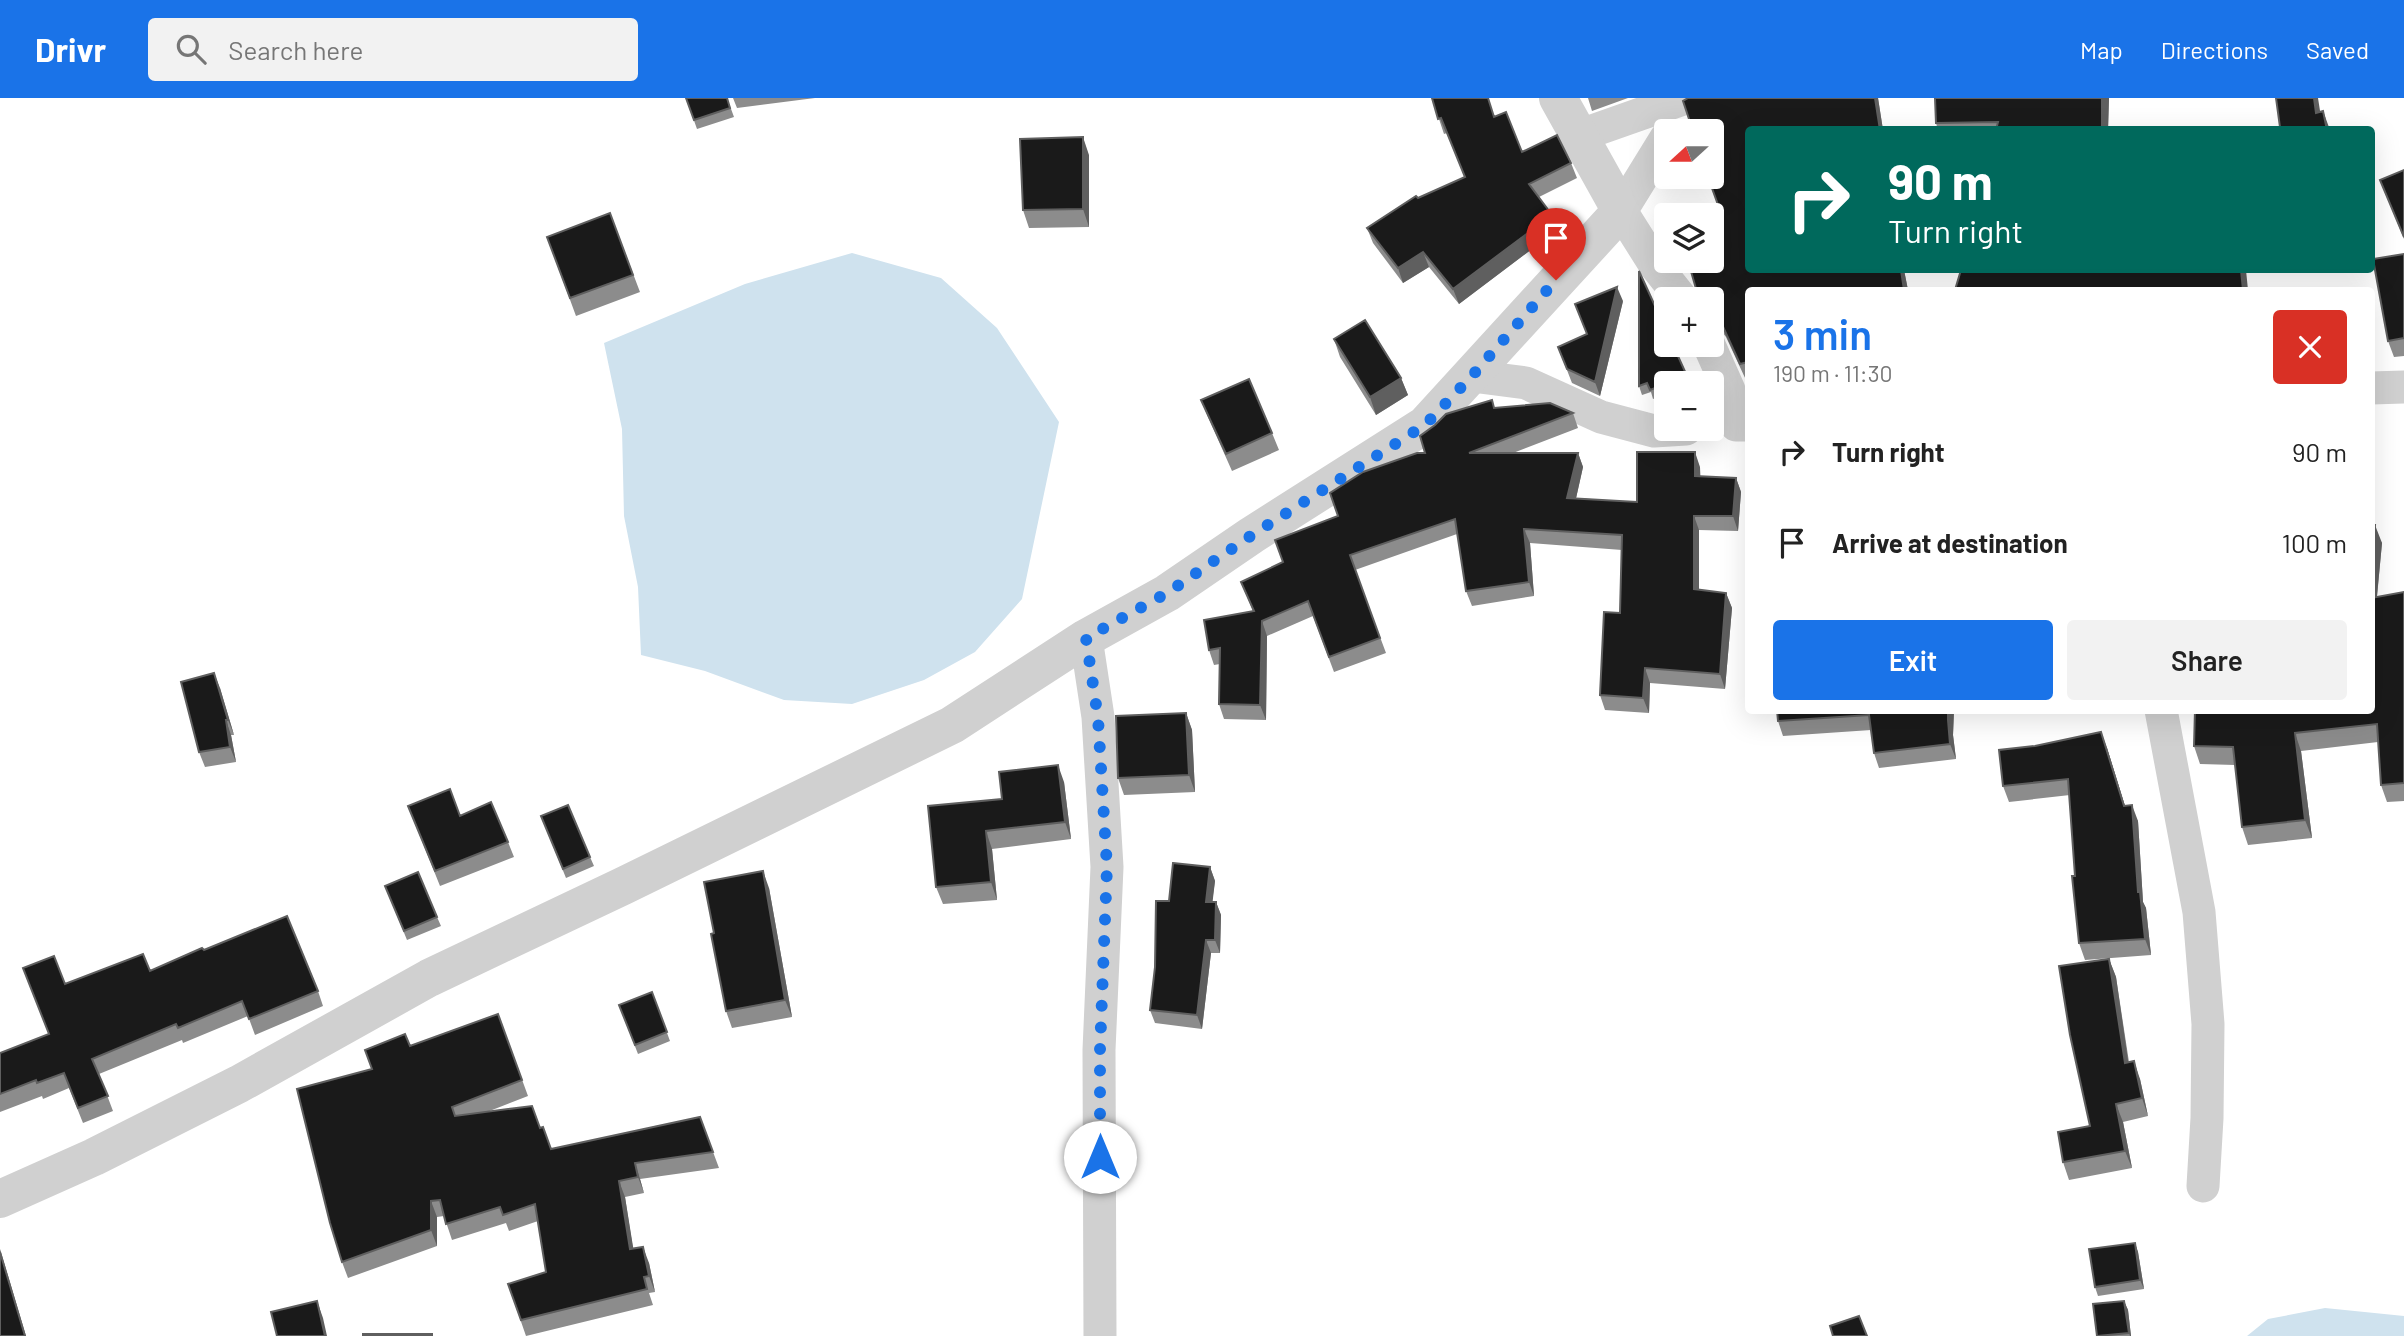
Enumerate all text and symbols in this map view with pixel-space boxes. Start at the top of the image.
search box [148,18,638,81]
text: Drivr [35,29,106,69]
icon: search [172,30,210,68]
text: Search here [228,34,363,65]
text: Map [2080,35,2123,64]
text: Directions [2161,35,2268,64]
text: Saved [2306,35,2369,64]
north arrow [1654,119,1724,189]
map controls [1654,119,1724,441]
text: 90 m [1888,151,1993,210]
icon: right [1773,154,1864,245]
button: layers [1654,203,1724,273]
pin [1526,208,1586,280]
text: Turn right [1888,211,2023,249]
icon: arrive [1537,219,1575,257]
button: + [1654,287,1724,357]
text: 3 min [1773,308,1872,358]
button: close [2273,310,2347,384]
text: 190 m · 11:30 [1773,359,1893,387]
button: − [1654,371,1724,441]
icon: right [1773,433,1811,471]
text: Turn right [1832,436,1945,467]
text: 90 m [2292,436,2347,467]
icon: arrive [1773,524,1811,562]
text: Arrive at destination [1832,527,2068,558]
text: 100 m [2282,527,2347,558]
button: Exit [1773,620,2053,700]
button: Share [2067,620,2347,700]
position arrow [1063,1120,1137,1194]

